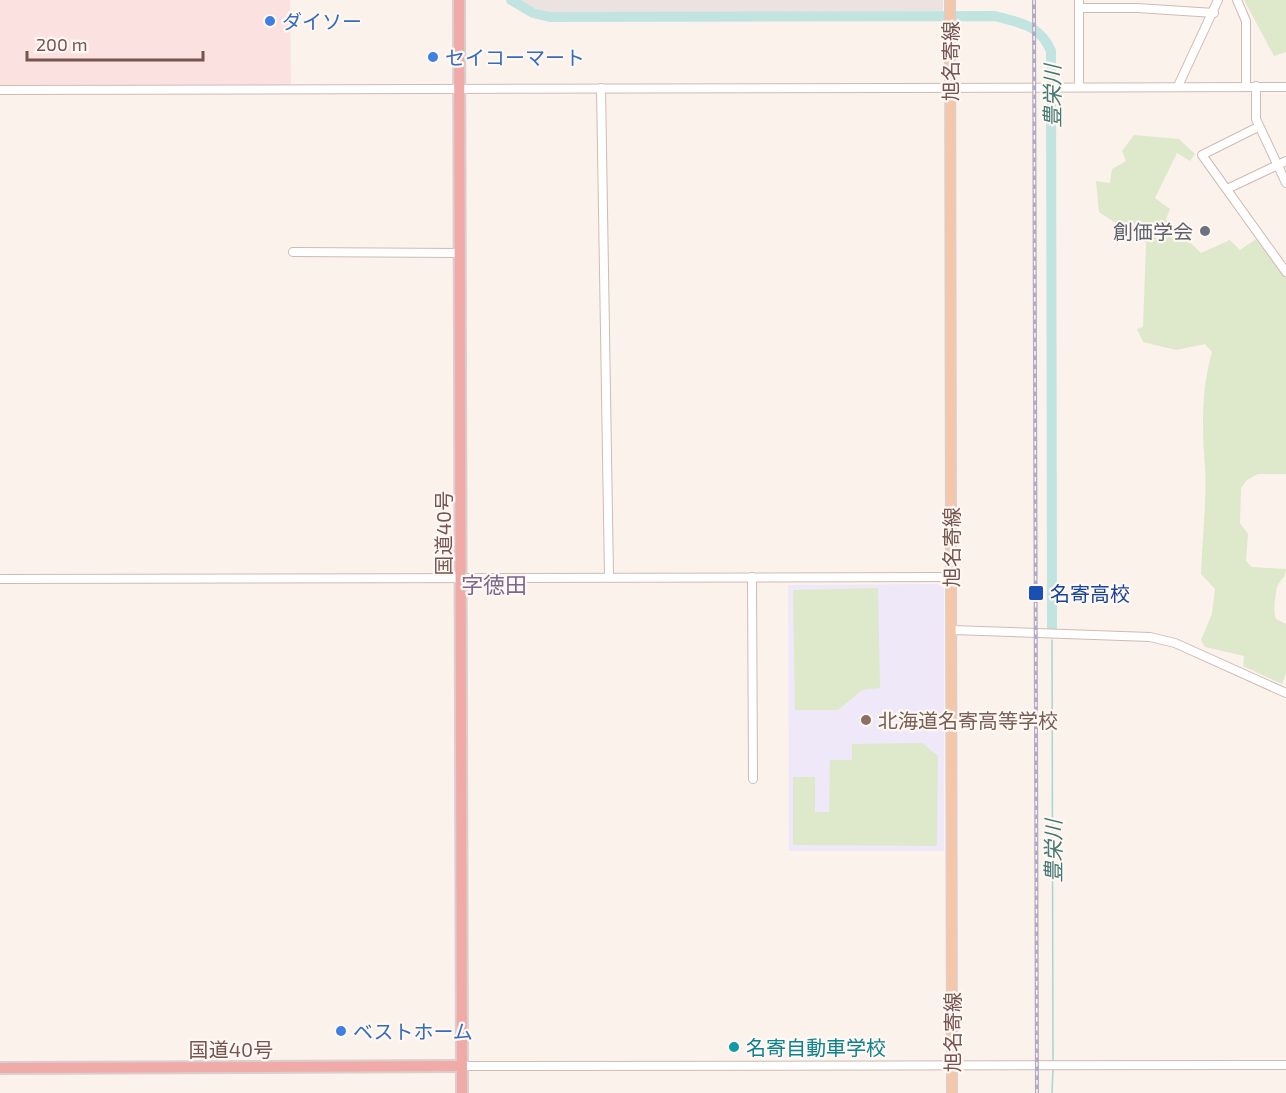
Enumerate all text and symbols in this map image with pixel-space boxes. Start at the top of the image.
place label: ダイソー [282,9,362,33]
marker: ダイソー [263,14,277,28]
street label: 旭名寄線 [938,21,962,101]
scale bar [27,24,202,62]
text: 200 m [36,33,88,55]
place label: セイコーマート [445,45,585,69]
marker: セイコーマート [426,50,440,64]
water label: 豊栄川 [1039,63,1064,128]
place label: 創価学会 [1113,219,1193,243]
marker: 創価学会 [1198,224,1212,238]
street label: 国道40号 [431,491,455,575]
street label: 旭名寄線 [939,507,963,587]
district label: 字徳田 [461,571,527,597]
place label: 名寄高校 [1050,581,1130,605]
marker: 名寄高校 [1027,584,1045,602]
place label: 北海道名寄高等学校 [878,708,1058,732]
marker: 北海道名寄高等学校 [859,713,873,727]
water label: 豊栄川 [1040,818,1065,883]
street label: 旭名寄線 [940,992,964,1072]
place label: ベストホーム [353,1019,473,1043]
marker: ベストホーム [334,1024,348,1038]
place label: 名寄自動車学校 [746,1035,886,1059]
street label: 国道40号 [189,1037,273,1061]
marker: 名寄自動車学校 [727,1040,741,1054]

